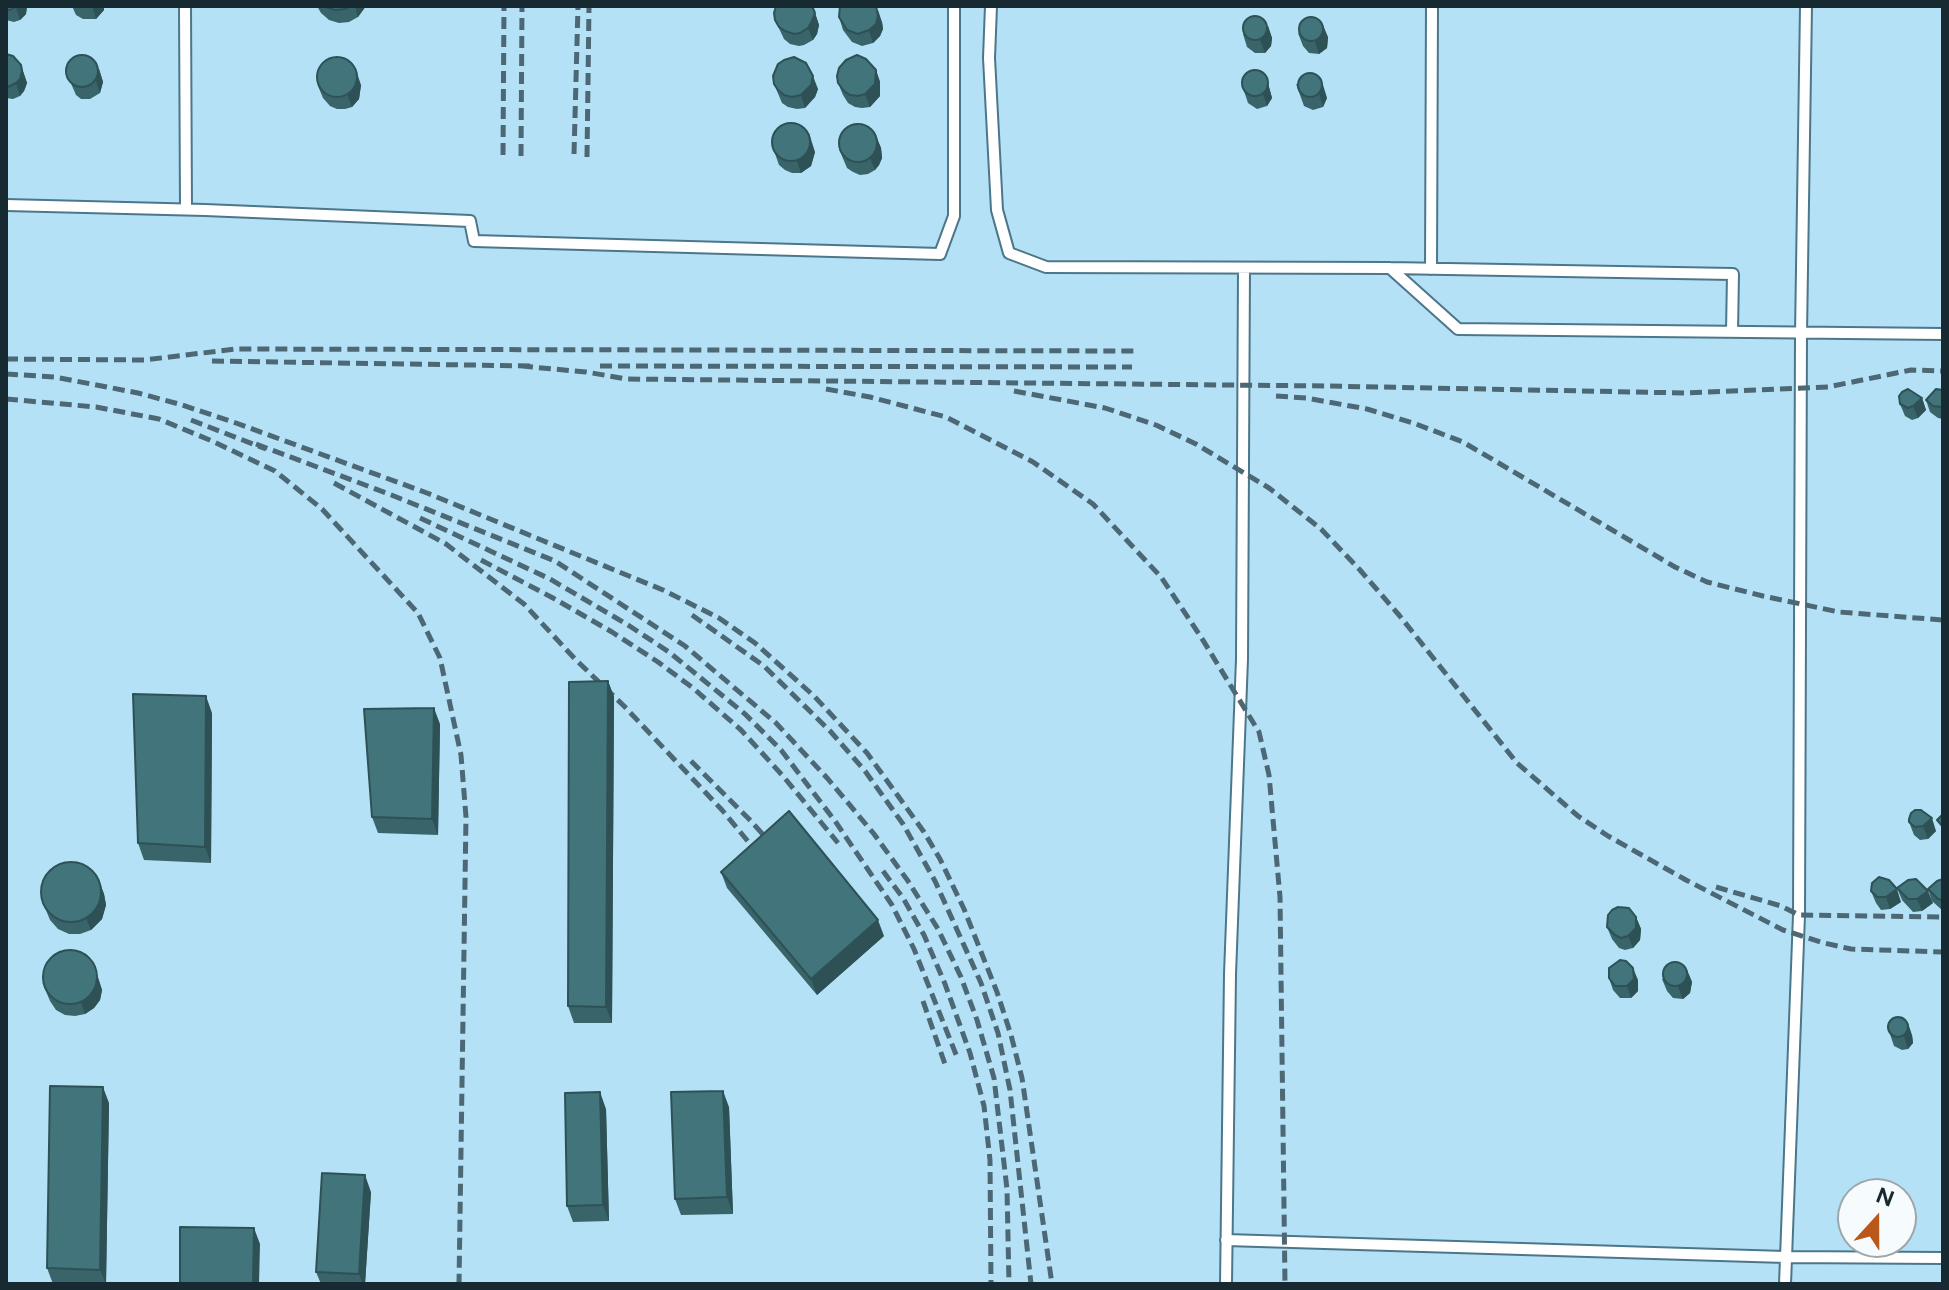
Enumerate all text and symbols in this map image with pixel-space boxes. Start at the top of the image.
north arrow [1837,1178,1917,1258]
text: N [1872,1181,1898,1213]

